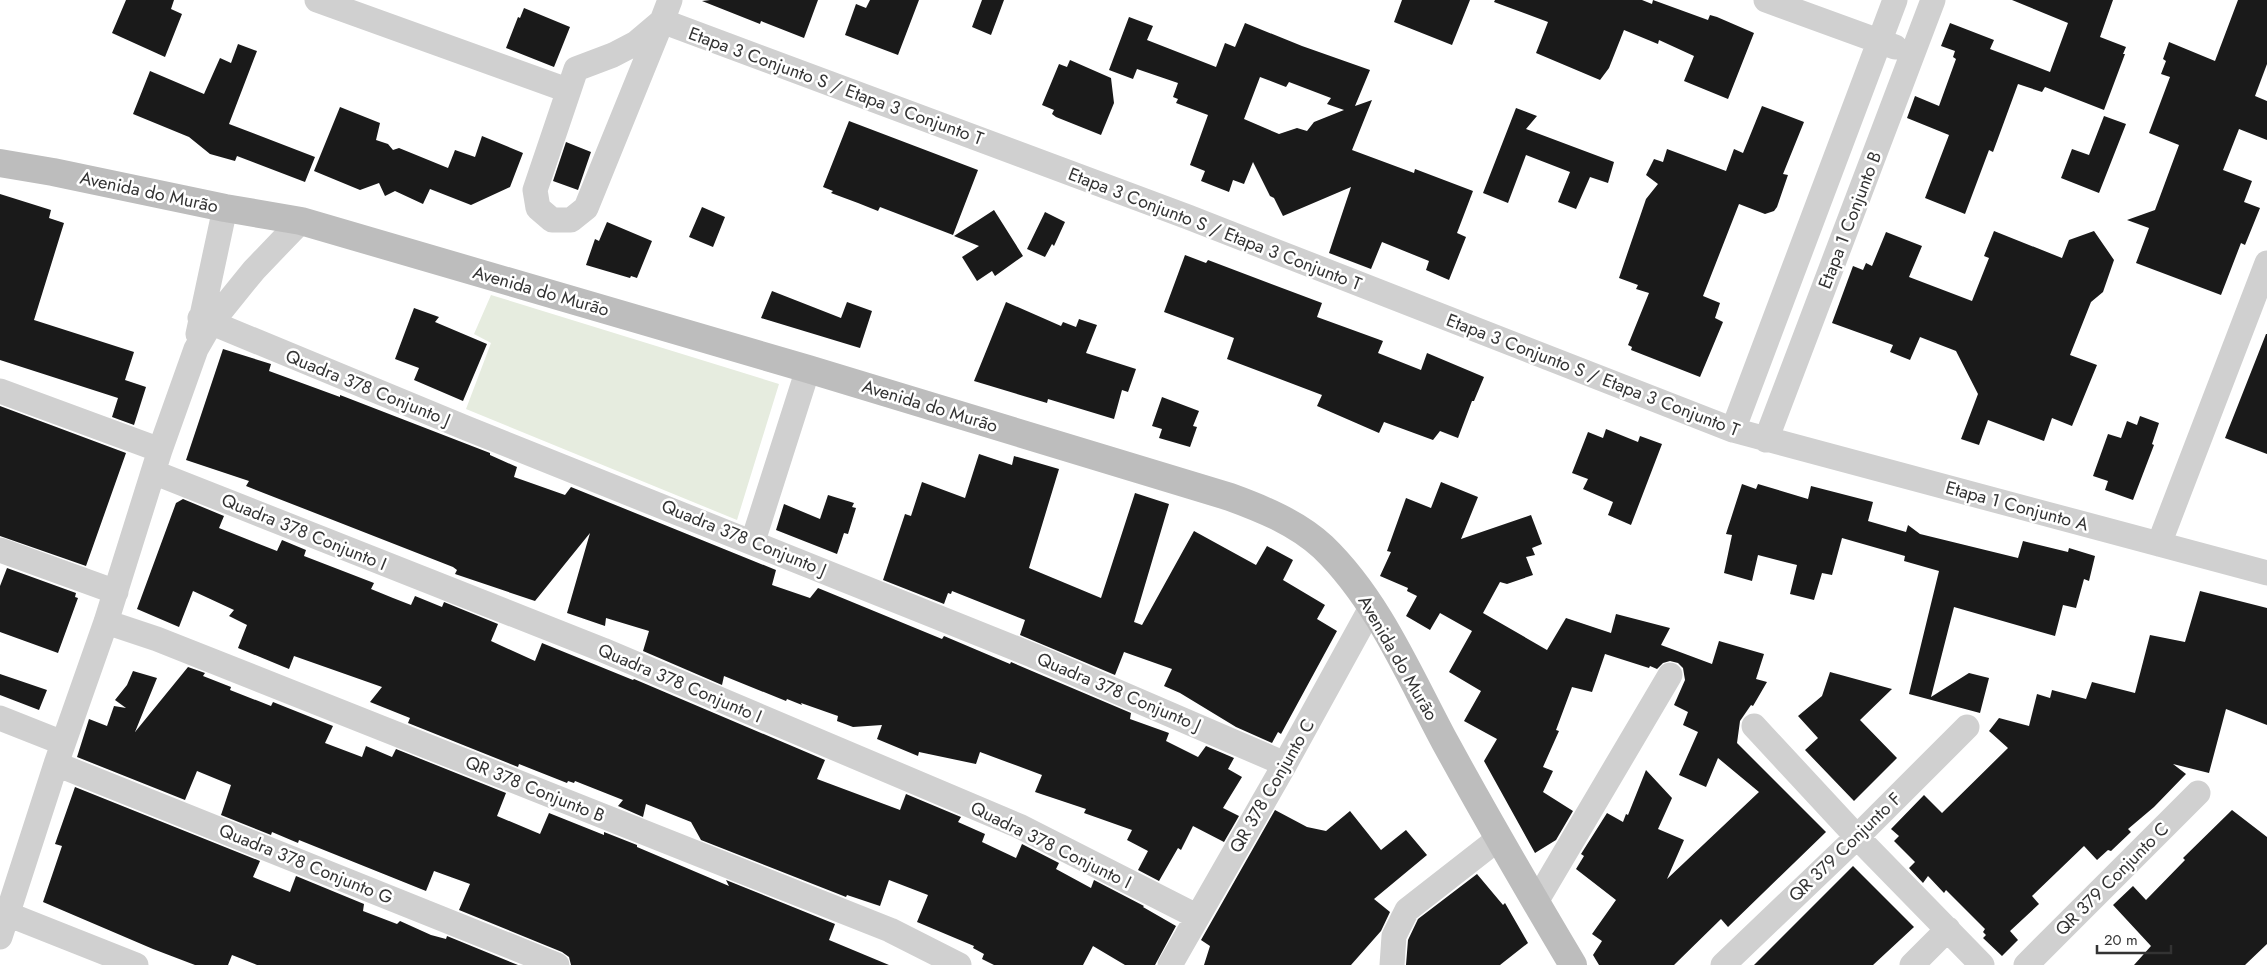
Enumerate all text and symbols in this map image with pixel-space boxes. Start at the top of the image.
street label: Etapa 3 Conjunto S / Etapa 3 Conjunto T [685,20,988,152]
street label: Etapa 1 Conjunto B [1812,148,1888,292]
street label: Etapa 3 Conjunto S / Etapa 3 Conjunto T [1065,161,1366,297]
street label: Avenida do Murão [78,165,221,219]
street label: Avenida do Murão [470,259,612,323]
street label: Etapa 3 Conjunto S / Etapa 3 Conjunto T [1443,307,1744,443]
street label: Quadra 378 Conjunto J [282,343,454,433]
street label: Avenida do Murão [859,373,1001,439]
street label: Etapa 1 Conjunto A [1943,474,2092,538]
street label: Quadra 378 Conjunto I [218,487,390,577]
street label: Quadra 378 Conjunto J [658,493,830,583]
street label: Avenida do Murão [1352,591,1444,726]
street label: Quadra 378 Conjunto I [594,637,766,729]
street label: Quadra 378 Conjunto J [1033,646,1205,738]
street label: QR 378 Conjunto C [1223,714,1321,858]
street label: QR 378 Conjunto B [461,749,609,829]
street label: QR 379 Conjunto F [1783,786,1907,908]
street label: Quadra 378 Conjunto I [966,795,1136,895]
street label: QR 379 Conjunto C [2049,816,2175,942]
street label: Quadra 378 Conjunto G [215,817,397,911]
scale bar [2097,922,2171,954]
text: 20 m [2104,929,2138,951]

